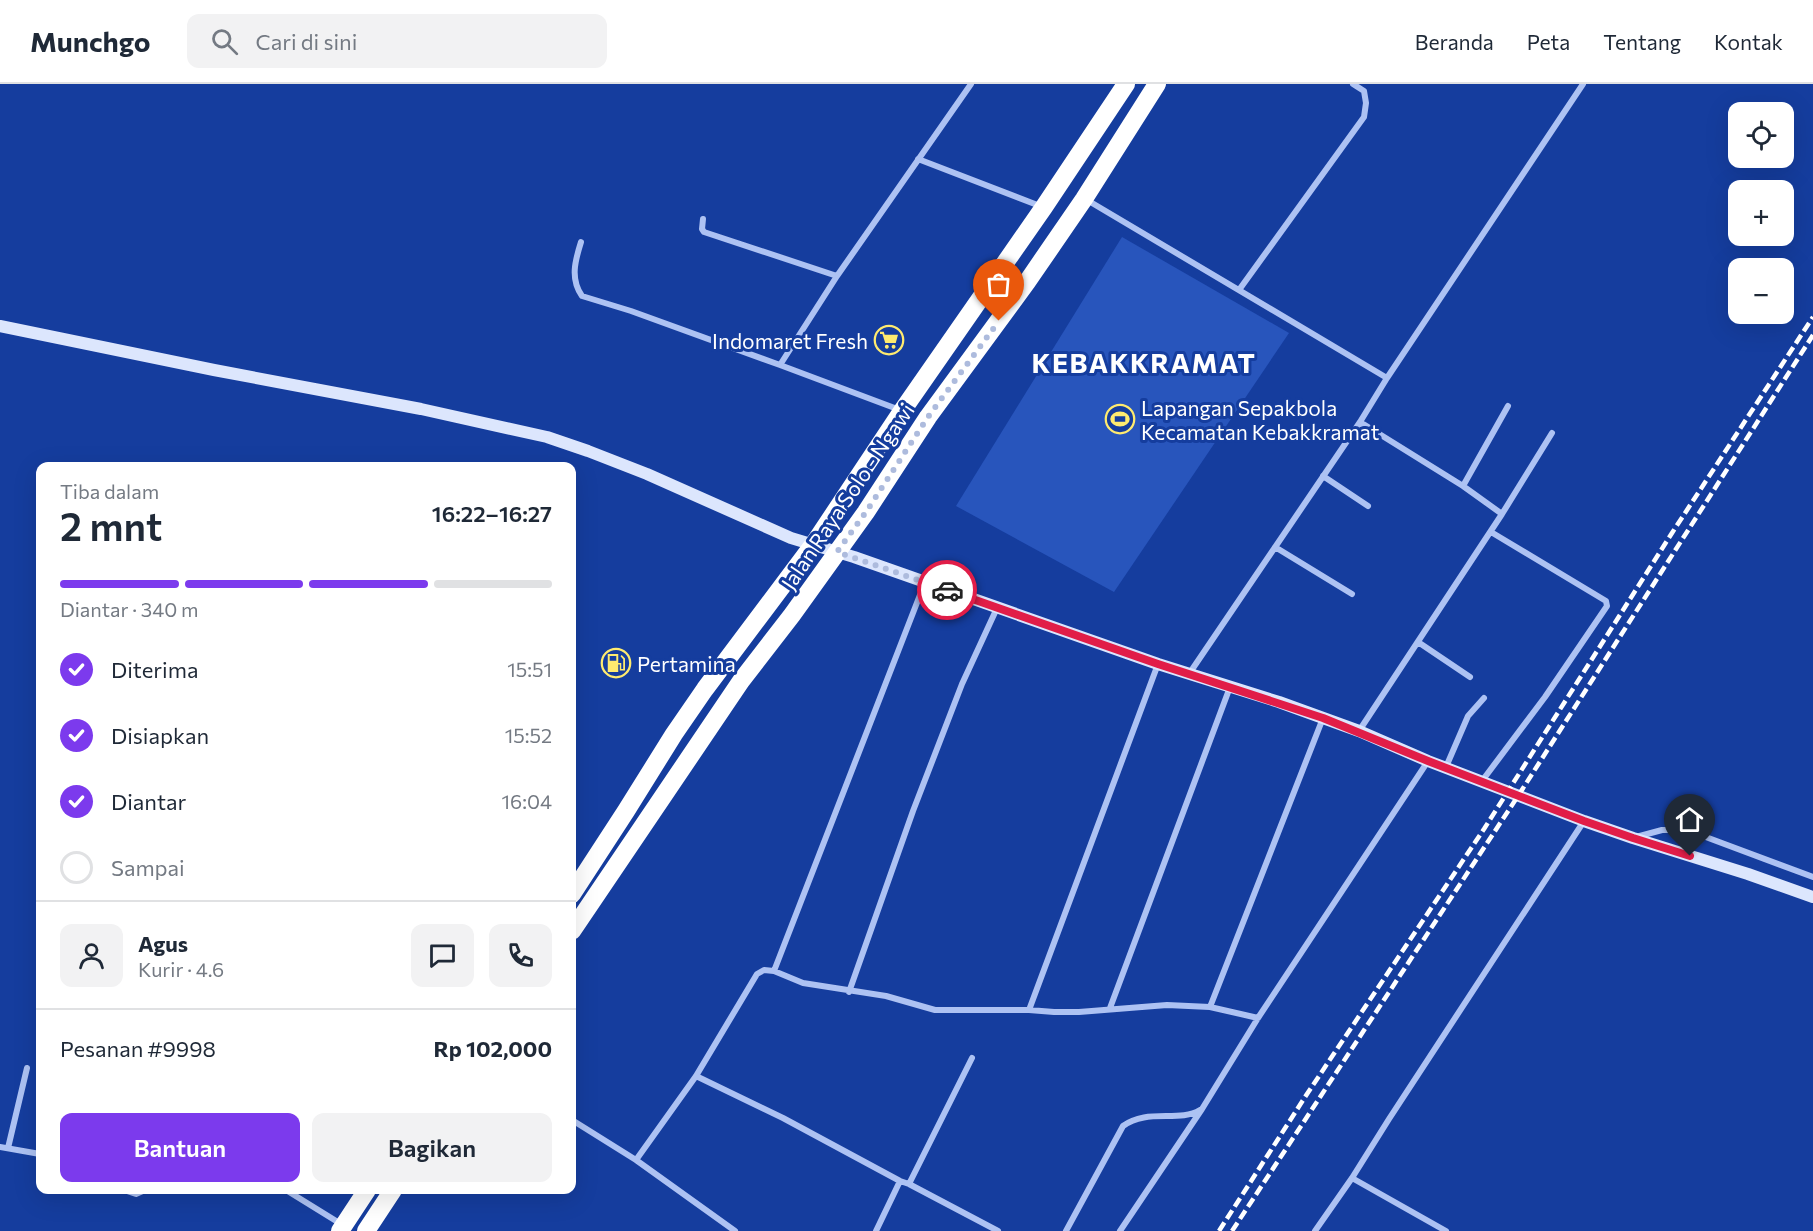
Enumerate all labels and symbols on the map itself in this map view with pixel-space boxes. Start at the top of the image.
pin [973,259,1024,321]
supermarket icon: Indomaret Fresh [873,324,905,356]
place label: Indomaret Fresh [712,328,868,353]
district label: KEBAKKRAMAT [1032,346,1256,379]
place label: Lapangan Sepakbola Kecamatan Kebakkramat [1141,395,1379,444]
street label: Jalan Raya Solo - Ngawi [775,398,919,594]
sports icon: Lapangan Sepakbola Kecamatan Kebakkramat [1104,403,1136,435]
courier [917,560,977,620]
fuel station icon: Pertamina [600,647,632,679]
place label: Pertamina [637,651,736,676]
pin [1664,794,1715,856]

